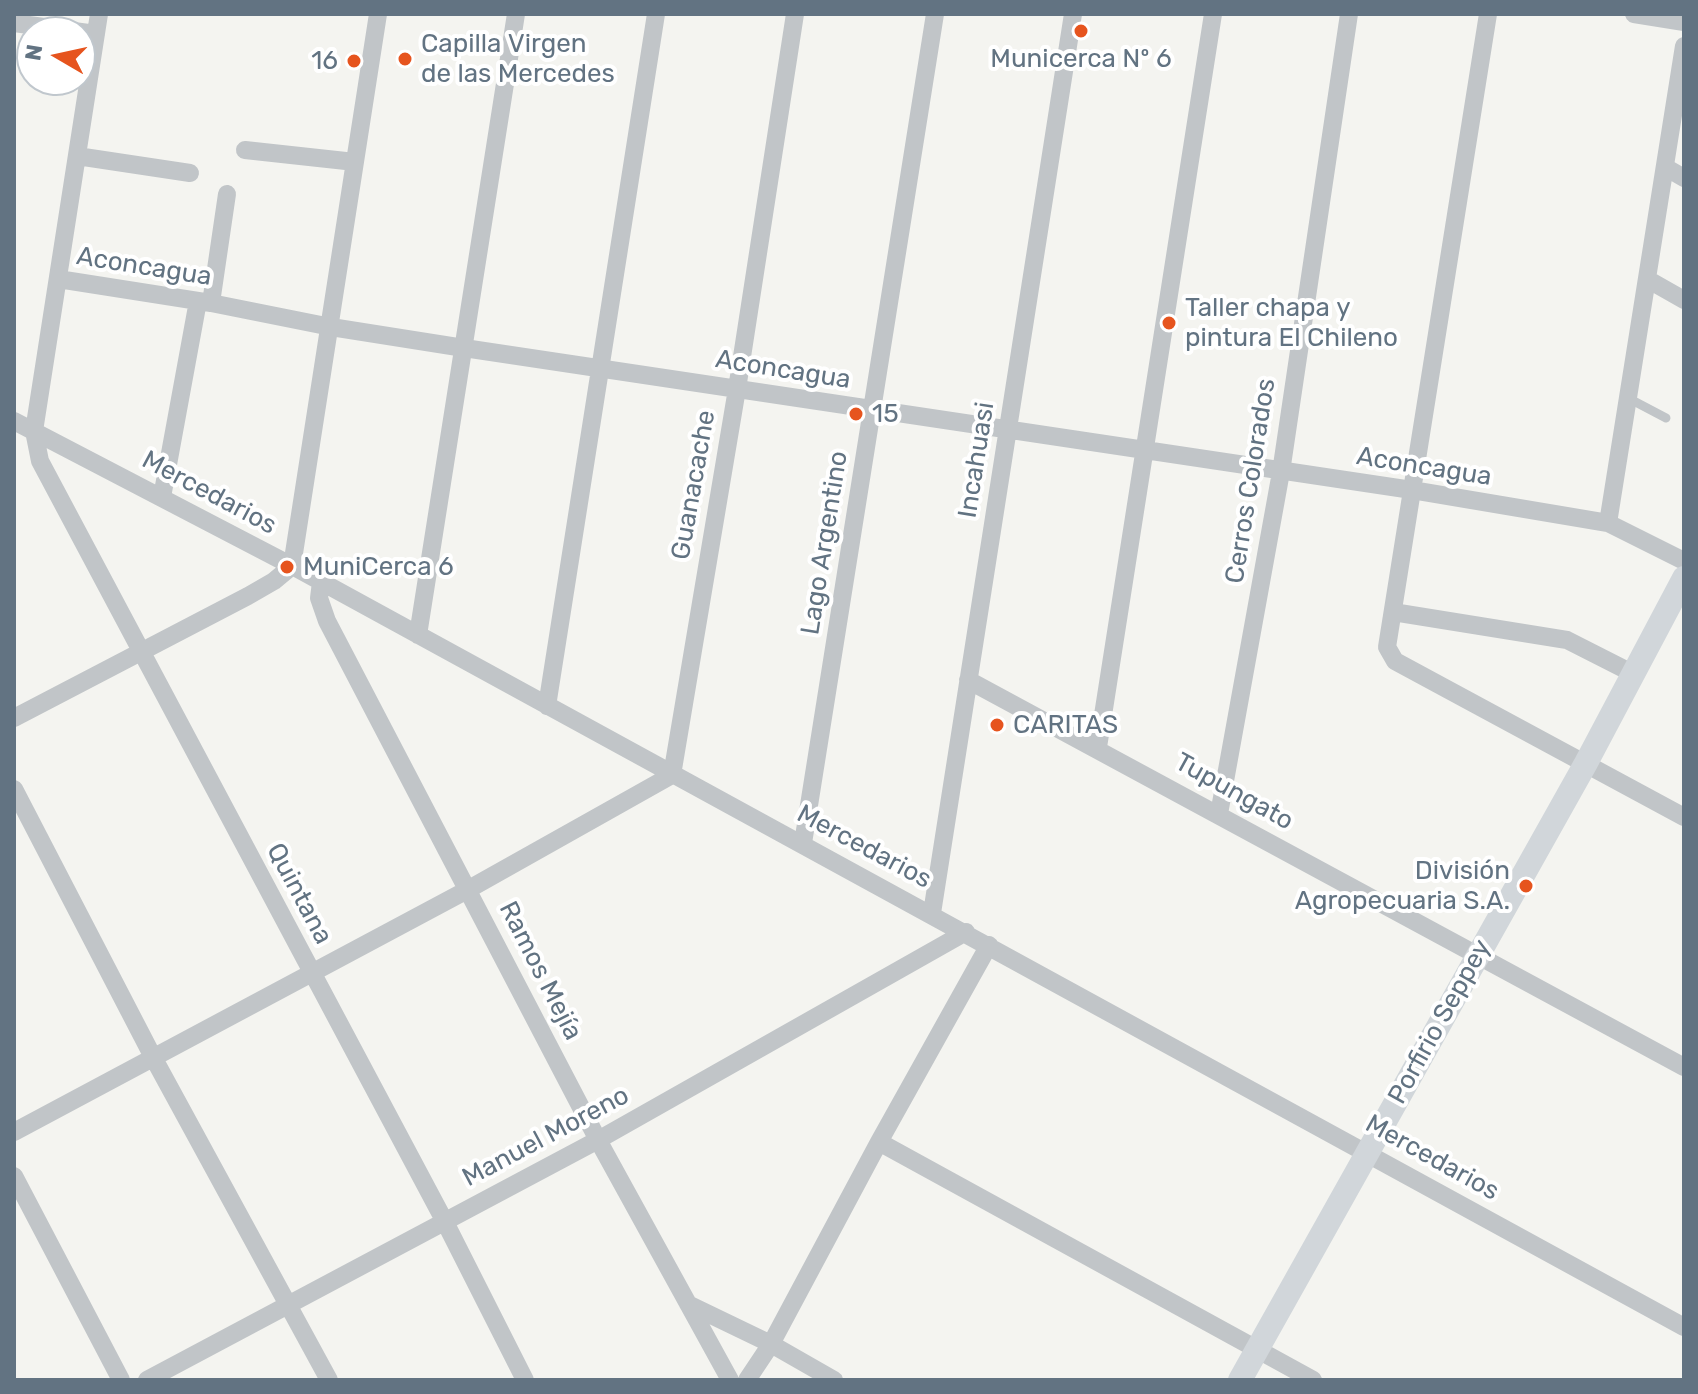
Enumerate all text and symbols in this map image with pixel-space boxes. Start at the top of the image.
north arrow [16,16,96,96]
marker: Municerca Nº 6 [1072,22,1090,40]
place label: Capilla Virgen de las Mercedes [421,28,615,90]
text: N [19,43,48,62]
place label: Municerca Nº 6 [990,43,1172,75]
place label: 16 [311,45,338,77]
marker: Capilla Virgen de las Mercedes [396,50,414,68]
marker: 16 [345,52,363,70]
street label: Aconcagua [74,241,214,293]
place label: Taller chapa y pintura El Chileno [1185,292,1398,354]
marker: Taller chapa y pintura El Chileno [1160,314,1178,332]
street label: Aconcagua [713,344,853,396]
street label: Cerros Colorados [1219,376,1283,586]
place label: 15 [872,398,899,430]
street label: Incahuasi [952,400,1002,520]
marker: 15 [847,405,865,423]
street label: Guanacache [666,408,722,562]
street label: Aconcagua [1354,441,1494,493]
street label: Mercedarios [136,445,282,541]
street label: Lago Argentino [795,449,855,637]
place label: MuniCerca 6 [303,551,454,583]
marker: MuniCerca 6 [278,558,296,576]
place label: CARITAS [1013,709,1118,741]
marker: CARITAS [988,716,1006,734]
street label: Tupungato [1169,747,1299,837]
street label: Mercedarios [791,799,937,895]
street label: Quintana [259,838,339,950]
place label: División Agropecuaria S.A. [1295,855,1510,916]
marker: División Agropecuaria S.A. [1517,877,1535,895]
street label: Ramos Mejía [492,896,588,1046]
street label: Porfirio Seppey [1382,934,1498,1110]
street label: Manuel Moreno [457,1080,635,1194]
street label: Mercedarios [1360,1108,1504,1208]

